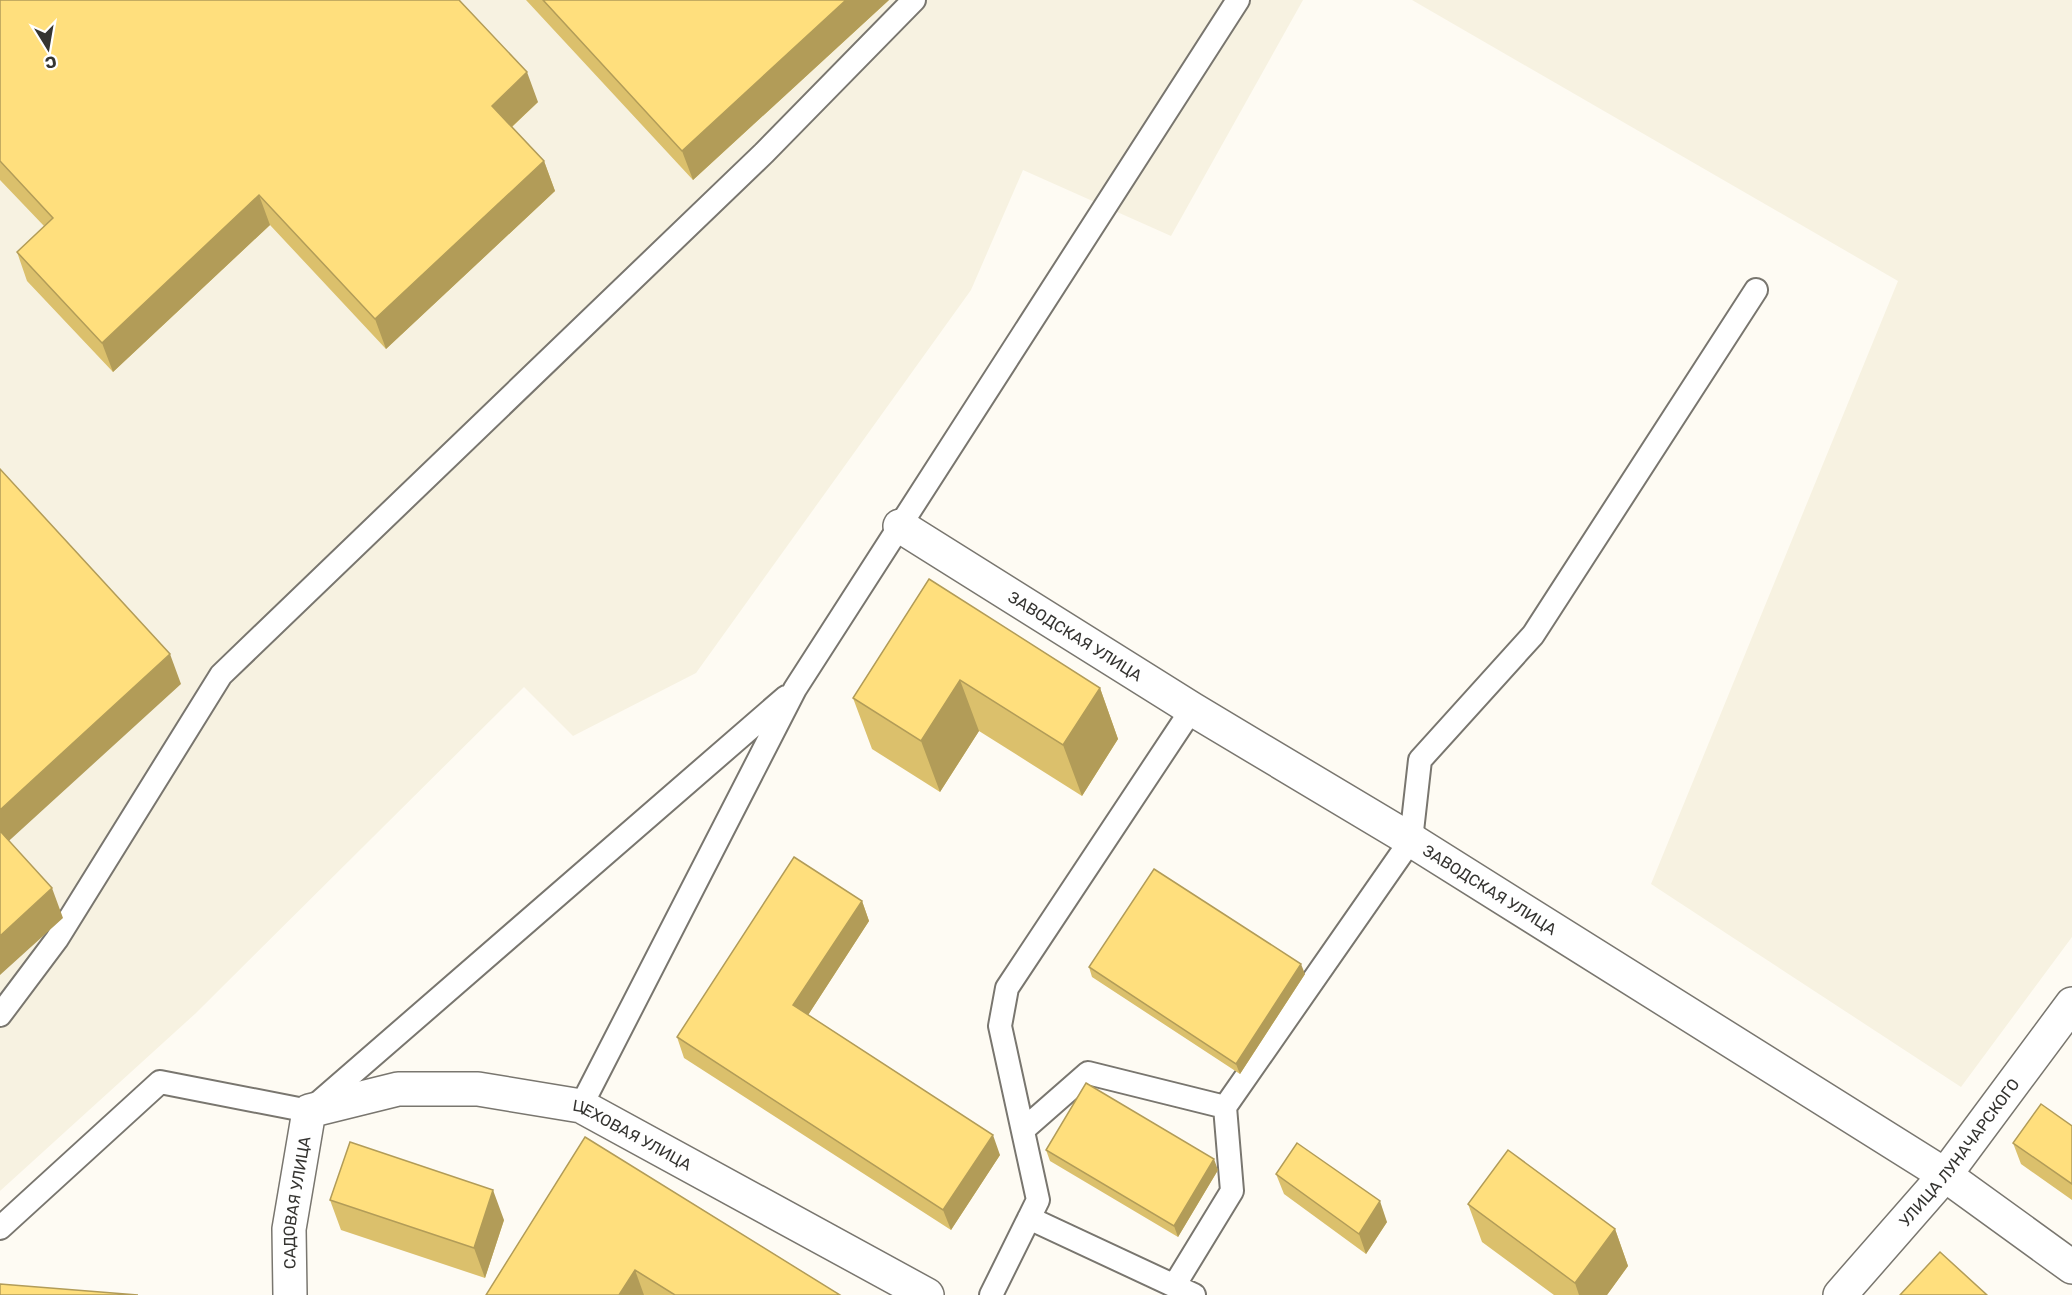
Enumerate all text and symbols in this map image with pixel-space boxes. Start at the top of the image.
north arrow [18,18,78,78]
text: С [43,52,58,73]
street label: ЗАВОДСКАЯ УЛИЦА [1005,587,1146,685]
street label: ЗАВОДСКАЯ УЛИЦА [1420,840,1561,939]
street label: УЛИЦА ЛУНАЧАРСКОГО [1895,1075,2023,1230]
street label: ЦЕХОВАЯ УЛИЦА [571,1095,695,1174]
street label: САДОВАЯ УЛИЦА [279,1134,314,1269]

